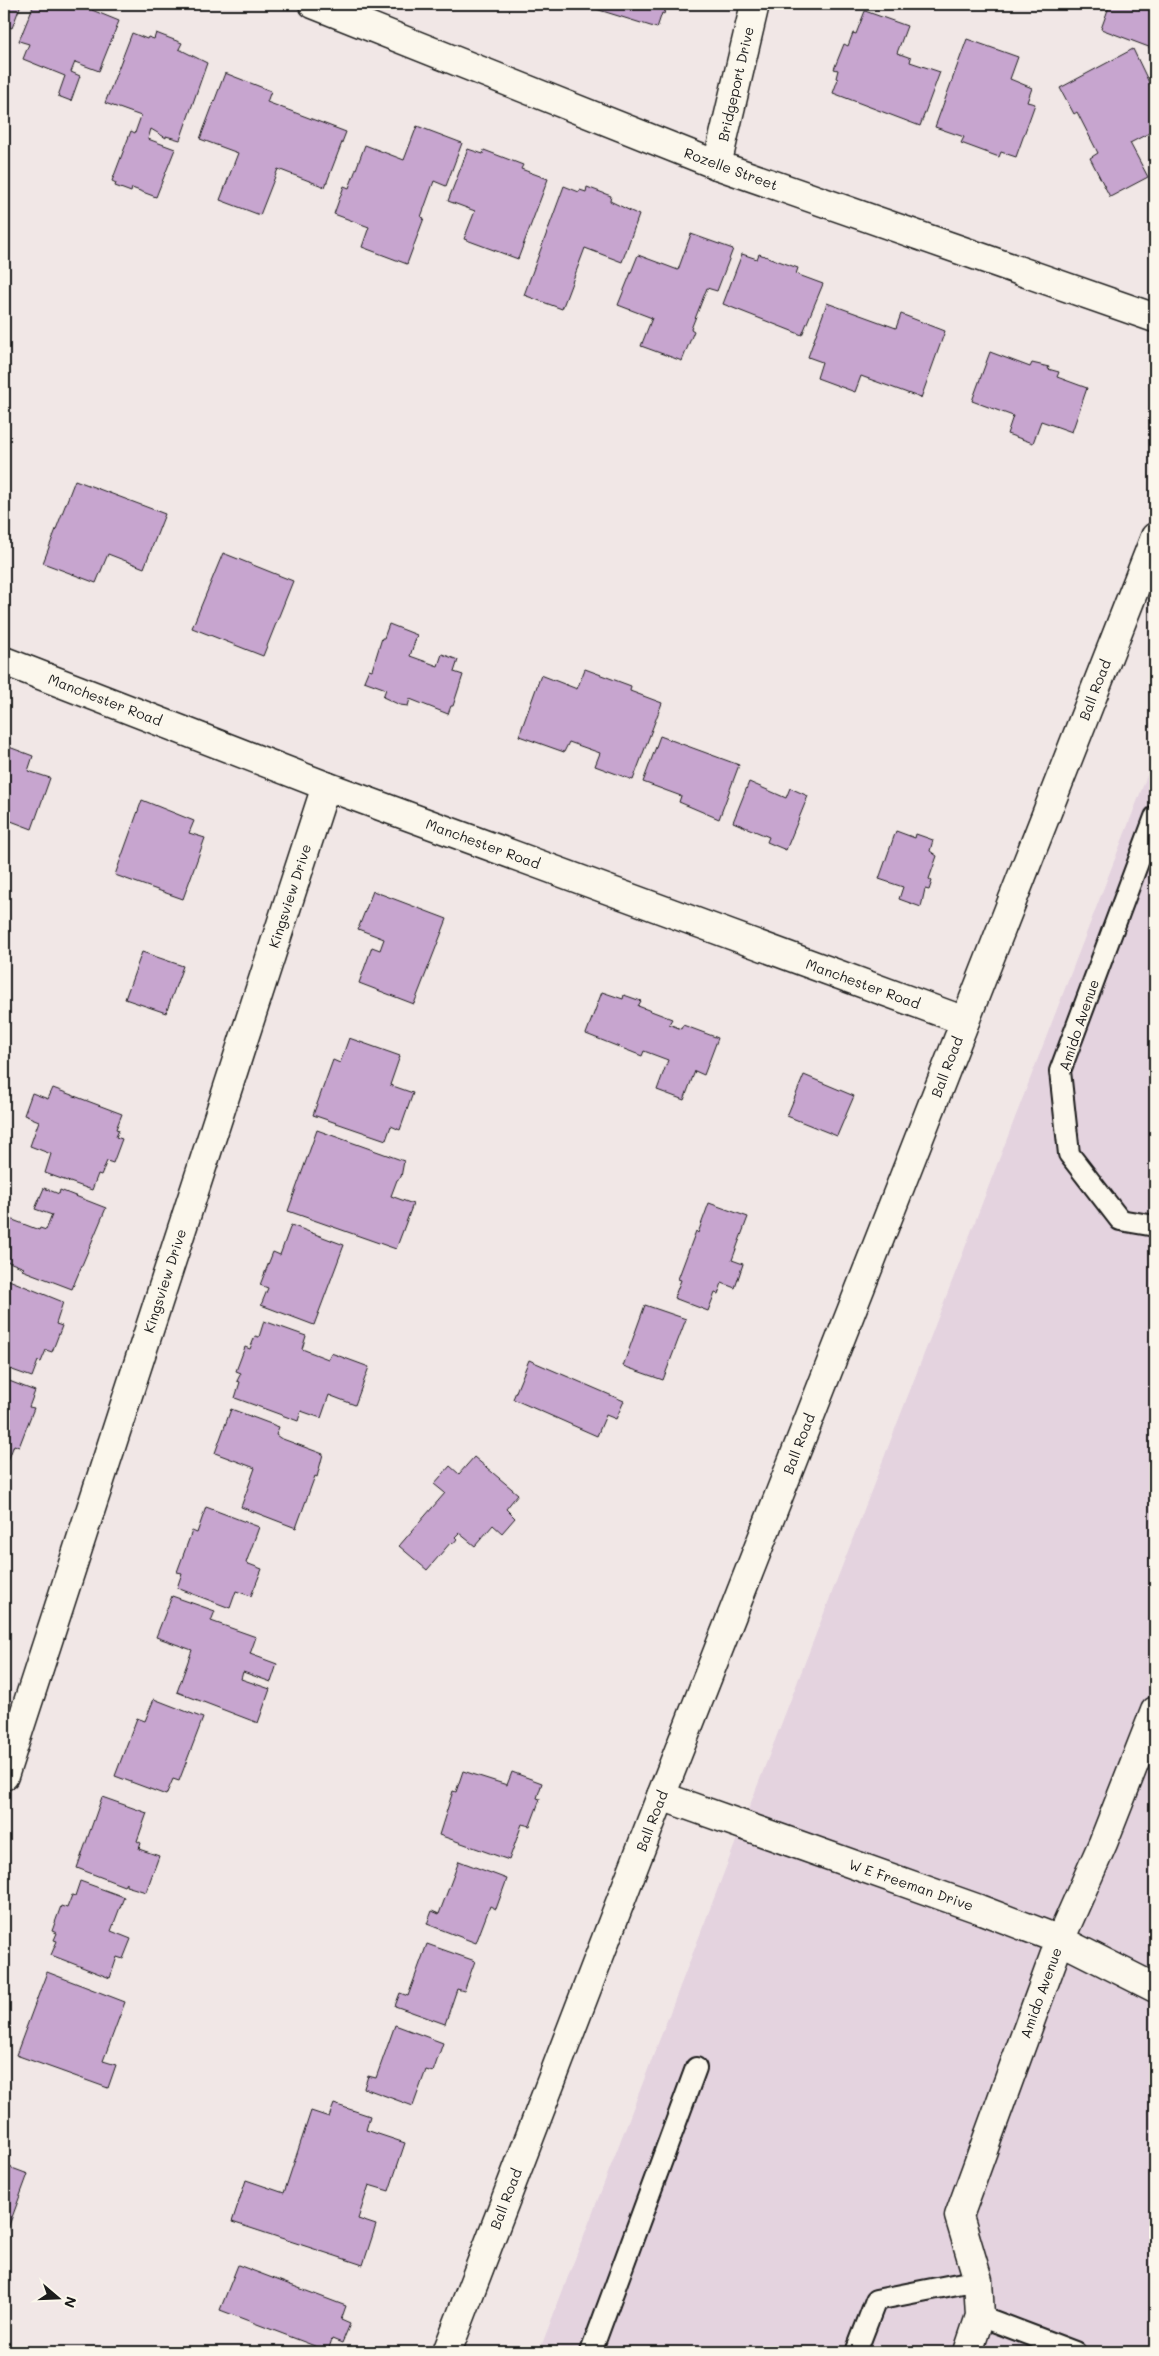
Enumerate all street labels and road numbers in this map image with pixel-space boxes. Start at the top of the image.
street label: Bridgeport Drive [713,25,758,143]
street label: Rozelle Street [682,143,781,194]
street label: Ball Road [1074,657,1115,723]
street label: Manchester Road [46,669,165,730]
street label: Manchester Road [423,814,543,873]
street label: Kingsview Drive [264,841,315,950]
street label: Manchester Road [803,954,923,1013]
street label: Amido Avenue [1054,977,1103,1073]
street label: Ball Road [926,1034,967,1100]
street label: Kingsview Drive [139,1226,190,1335]
street label: Ball Road [778,1411,819,1477]
street label: Ball Road [631,1788,672,1854]
street label: W E Freeman Drive [846,1854,976,1915]
street label: Amido Avenue [1015,1945,1066,2041]
street label: Ball Road [485,2166,526,2232]

